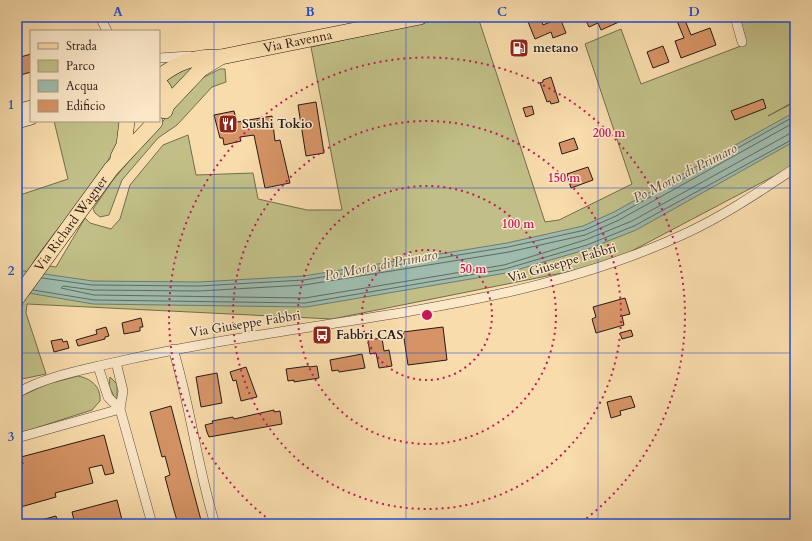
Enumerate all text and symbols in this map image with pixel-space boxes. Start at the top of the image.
text: A [113,3,123,21]
text: B [305,3,315,21]
text: C [497,3,507,21]
text: D [688,3,700,21]
street label: Via Ravenna [262,26,334,57]
legend [30,30,160,122]
fuel station icon: metano [508,37,530,59]
text: Strada [66,38,98,54]
place label: metano [533,39,579,57]
text: Parco [66,58,95,74]
text: Acqua [66,78,99,94]
text: 1 [8,96,14,114]
text: Edificio [66,98,106,114]
restaurant icon: Sushi Tokio [217,113,239,135]
place label: Sushi Tokio [242,115,313,133]
text: 200 m [593,125,626,141]
water label: Po Morto di Primaro [630,138,741,207]
text: 150 m [548,170,581,186]
street label: Via Richard Wagner [30,172,112,275]
text: 100 m [502,216,535,232]
street label: Via Giuseppe Fabbri [506,239,619,287]
water label: Po Morto di Primaro [323,245,440,285]
text: 50 m [460,261,487,277]
text: 2 [8,262,15,280]
street label: Via Giuseppe Fabbri [188,306,302,342]
centre of rings [420,308,434,322]
bus stop icon: Fabbri CAS [311,324,333,346]
place label: Fabbri CAS [336,326,403,344]
text: 3 [8,428,15,446]

